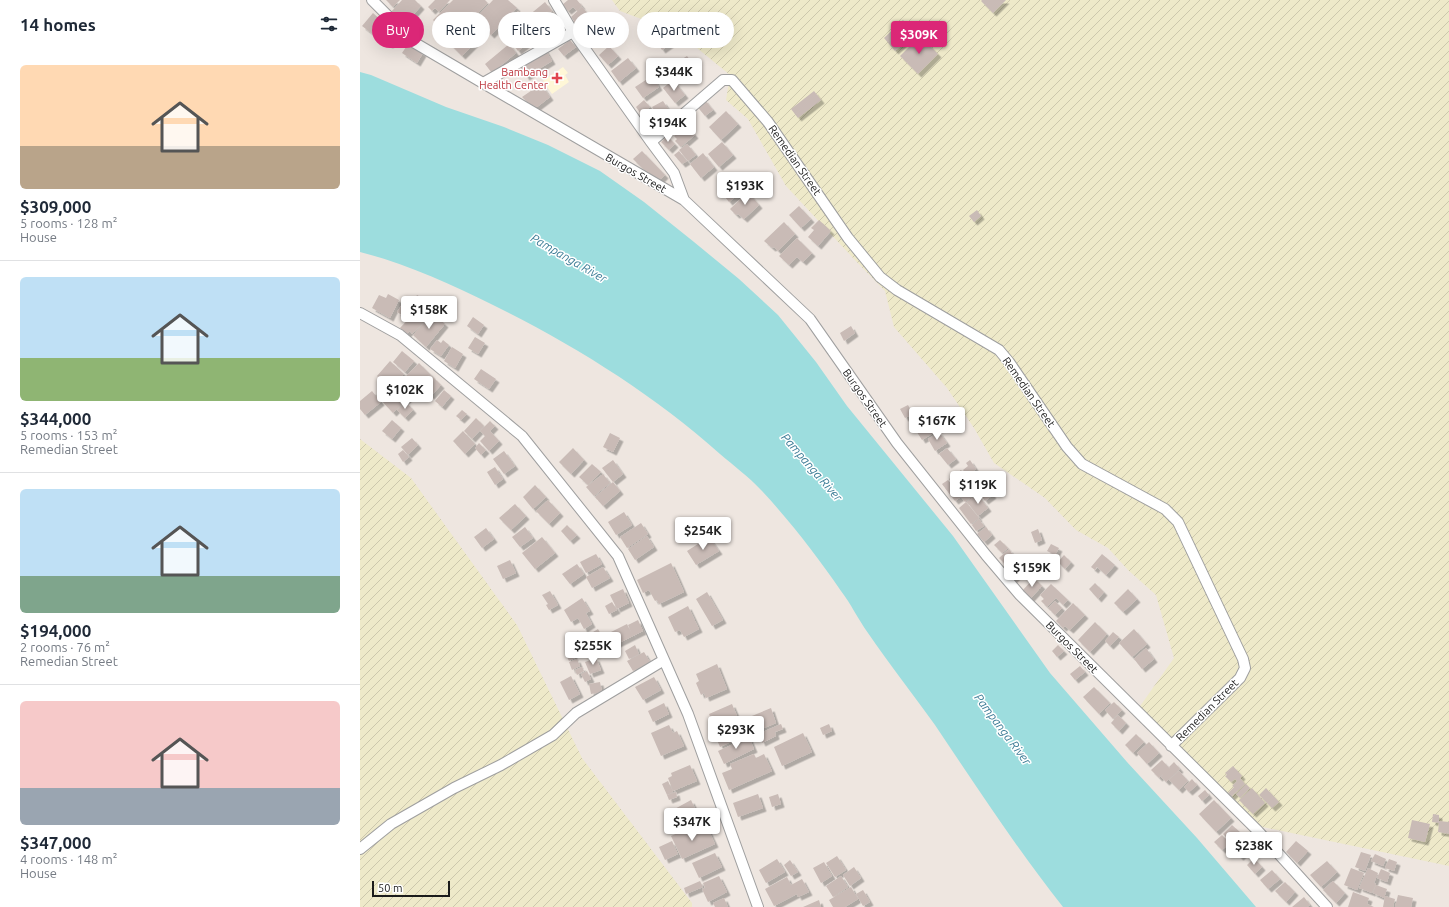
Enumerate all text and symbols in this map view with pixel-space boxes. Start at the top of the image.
chip: Buy [372,12,424,48]
chip: Rent [432,12,490,48]
chip: Filters [498,12,565,48]
chip: New [573,12,629,48]
chip: Apartment [637,12,734,48]
icon: filters [318,13,340,35]
text: 14 homes [20,15,96,34]
pin: $309K [891,21,947,55]
text: $309K [900,27,938,41]
pin: $344K [646,58,702,92]
text: $344K [655,64,693,78]
place label: Bambang Health Center [479,66,549,91]
marker: Bambang Health Center [551,72,563,84]
icon: home [144,91,216,163]
pin: $194K [640,109,696,143]
text: $194K [649,115,687,129]
street label: Remedian Street [766,123,824,198]
street label: Burgos Street [603,151,669,196]
pin: $193K [717,172,773,206]
text: $193K [726,178,764,192]
text: $309,000 [20,197,91,216]
text: 5 rooms · 128 m² [20,216,117,230]
text: House [20,230,57,244]
water label: Pampanga River [529,231,610,285]
pin: $158K [401,296,457,330]
text: $158K [410,302,448,316]
icon: home [144,303,216,375]
street label: Remedian Street [1000,355,1058,430]
street label: Burgos Street [841,367,890,430]
pin: $102K [377,376,433,410]
text: $102K [386,382,424,396]
pin: $167K [909,407,965,441]
text: $344,000 [20,409,91,428]
text: $167K [918,413,956,427]
text: 5 rooms · 153 m² [20,428,117,442]
water label: Pampanga River [779,430,845,504]
text: Remedian Street [20,442,118,456]
pin: $119K [950,471,1006,505]
text: $119K [959,477,997,491]
icon: home [144,515,216,587]
pin: $254K [675,517,731,551]
text: $254K [684,523,722,537]
pin: $159K [1004,554,1060,588]
text: $159K [1013,560,1051,574]
street label: Burgos Street [1044,619,1101,676]
text: $194,000 [20,621,91,640]
pin: $255K [565,632,621,666]
text: $255K [574,638,612,652]
text: 2 rooms · 76 m² [20,640,110,654]
text: Remedian Street [20,654,118,668]
street label: Remedian Street [1174,676,1241,743]
water label: Pampanga River [972,691,1034,767]
pin: $293K [708,716,764,750]
text: $293K [717,722,755,736]
icon: home [144,727,216,799]
pin: $347K [664,808,720,842]
text: $347K [673,814,711,828]
pin: $238K [1226,832,1282,866]
text: $347,000 [20,833,91,852]
text: $238K [1235,838,1273,852]
text: 4 rooms · 148 m² [20,852,117,866]
text: House [20,866,57,880]
scale bar [372,879,450,898]
text: 50 m [378,882,402,894]

